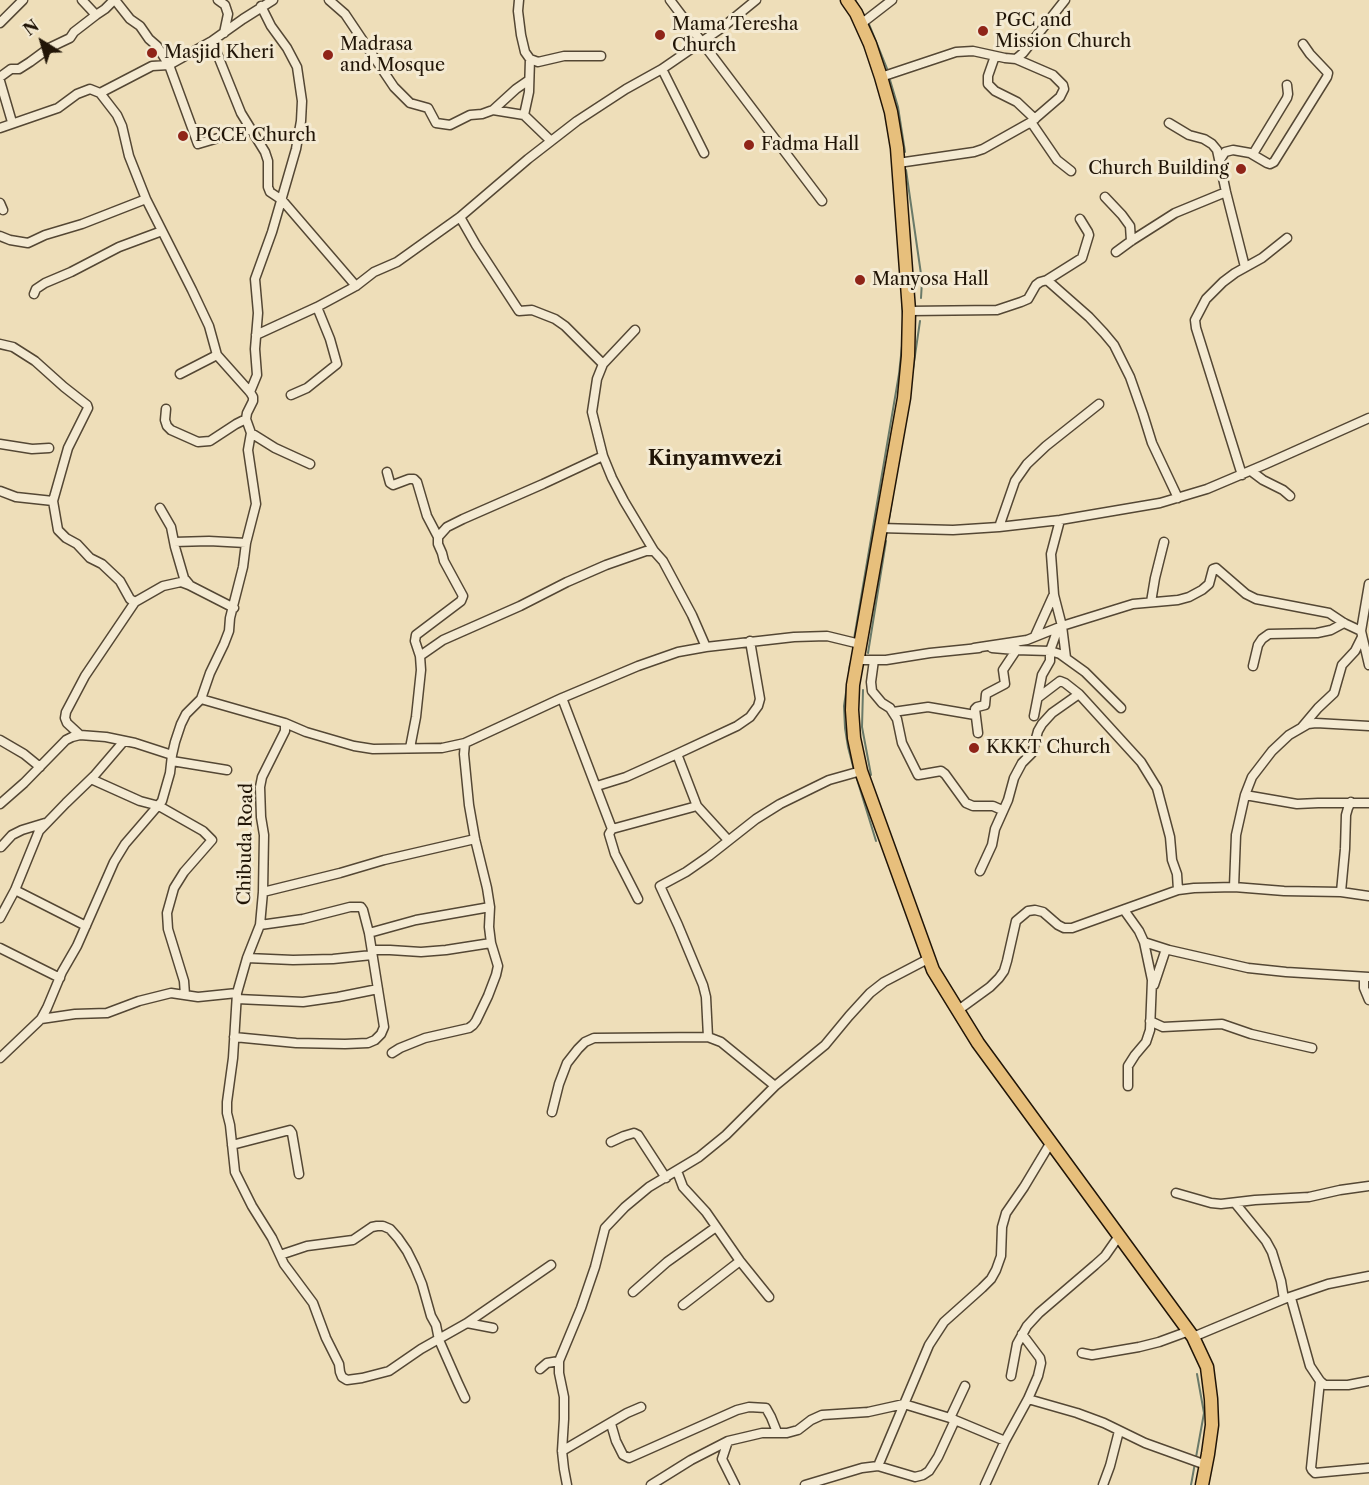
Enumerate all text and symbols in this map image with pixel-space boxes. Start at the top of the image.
place label: PGC and Mission Church [995,10,1131,52]
north arrow [12,12,72,72]
place label: Mama Teresha Church [672,14,798,57]
text: N [20,15,43,40]
marker: PGC and Mission Church [976,24,990,38]
marker: Mama Teresha Church [653,28,667,42]
place label: Madrasa and Mosque [340,34,445,76]
place label: Masjid Kheri [164,42,274,64]
marker: Masjid Kheri [145,46,159,60]
marker: Madrasa and Mosque [321,48,335,62]
place label: PCCE Church [195,125,316,147]
marker: PCCE Church [176,129,190,143]
place label: Fadma Hall [761,134,859,156]
marker: Fadma Hall [742,138,756,152]
place label: Church Building [1088,158,1229,180]
marker: Church Building [1234,162,1248,176]
place label: Manyosa Hall [872,269,989,291]
marker: Manyosa Hall [853,273,867,287]
district label: Kinyamwezi [648,446,782,472]
place label: KKKT Church [986,737,1111,759]
marker: KKKT Church [967,741,981,755]
street label: Chibuda Road [234,783,258,905]

